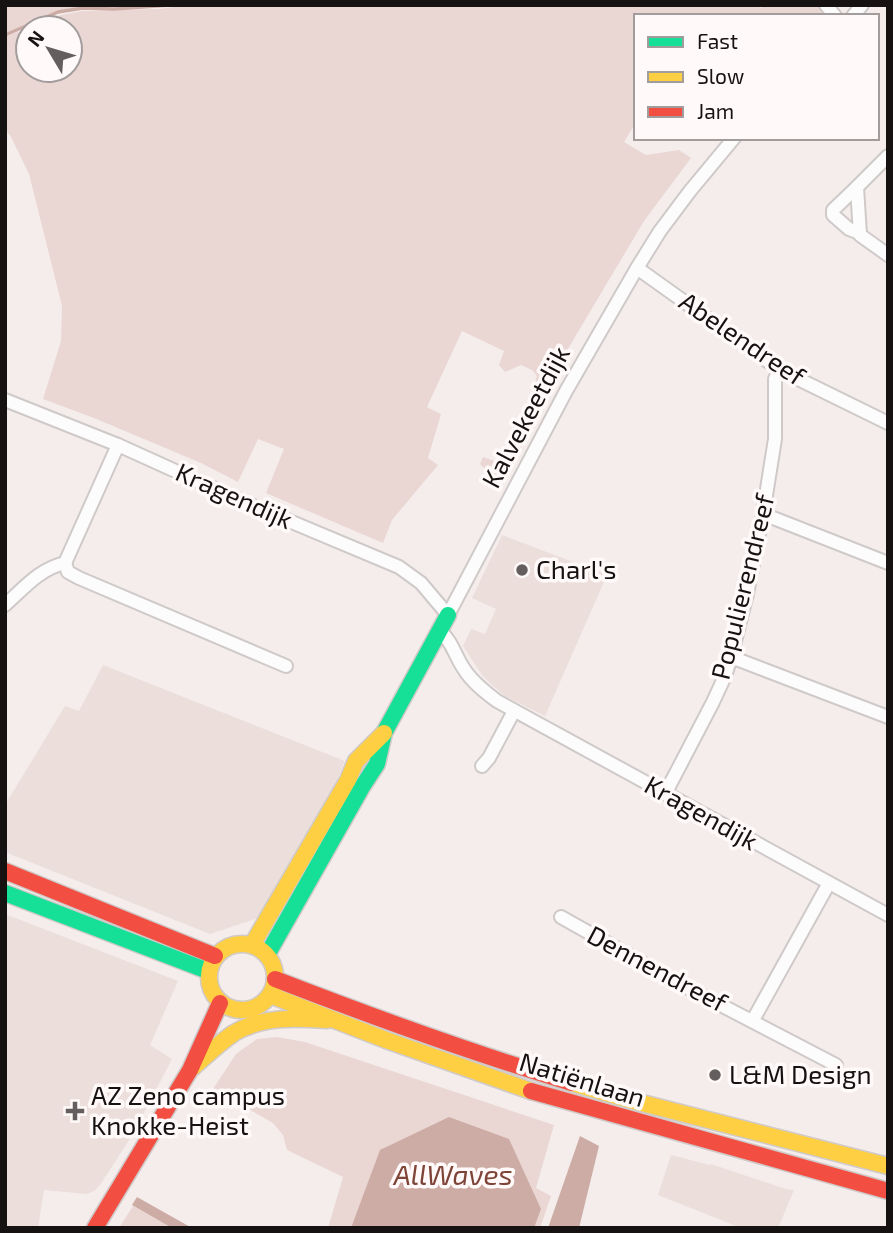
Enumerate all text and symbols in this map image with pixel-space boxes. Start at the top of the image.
north arrow [14,14,84,84]
legend [634,14,879,140]
text: N [22,26,48,51]
text: Fast [697,28,738,53]
text: Slow [697,63,744,88]
text: Jam [697,98,734,123]
street label: Abelendreef [674,284,812,392]
street label: Kalvekeetdijk [474,340,575,493]
street label: Kragendijk [171,455,298,534]
street label: Populierendreef [704,490,780,683]
place label: Charl's [536,553,616,584]
marker: Charl's [514,562,530,578]
street label: Kragendijk [640,768,764,855]
street label: Dennendreef [583,918,734,1018]
street label: Natiënlaan [516,1045,649,1112]
place label: L&M Design [729,1058,872,1089]
marker: L&M Design [707,1067,723,1083]
place label: AZ Zeno campus Knokke-Heist [91,1079,285,1140]
marker: AZ Zeno campus Knokke-Heist [65,1101,85,1121]
water label: AllWaves [392,1157,513,1191]

